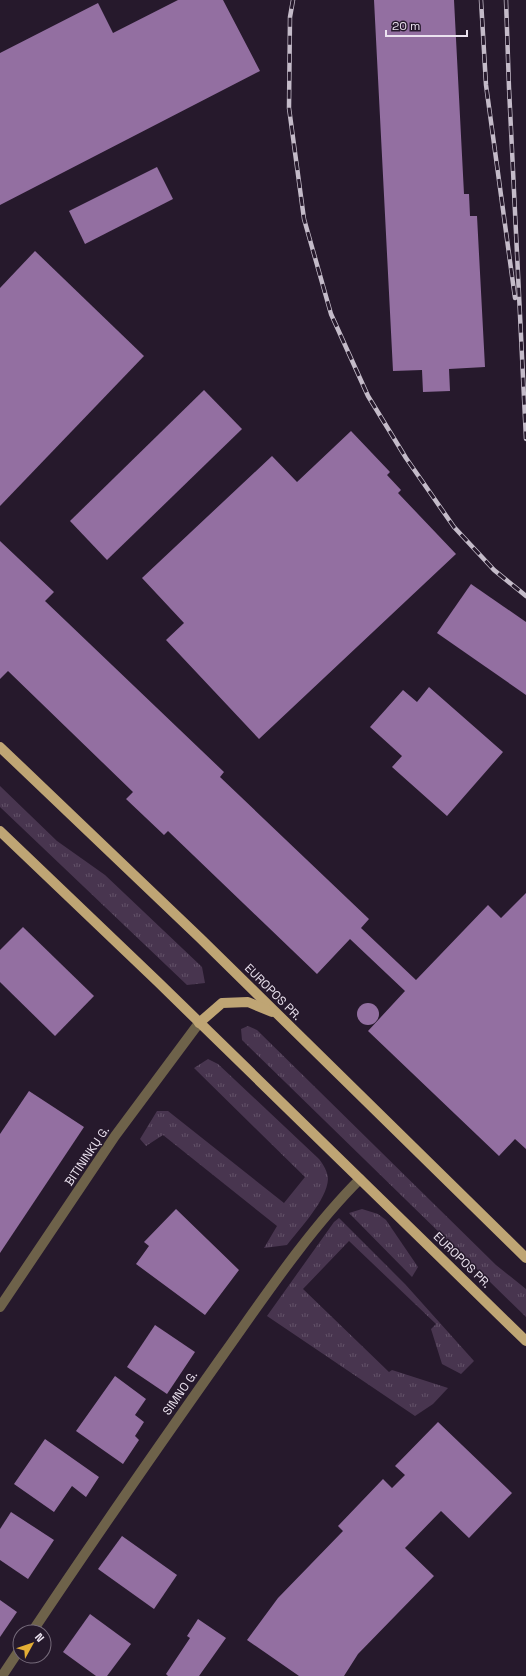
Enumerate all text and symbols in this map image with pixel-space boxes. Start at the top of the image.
scale bar [386,12,467,38]
text: 20 m [392,18,420,34]
street label: EUROPOS PR. [241,960,305,1024]
street label: BITININKŲ G. [61,1123,113,1189]
street label: EUROPOS PR. [430,1229,494,1291]
street label: SIMNO G. [159,1368,201,1418]
north arrow [12,1624,52,1664]
text: N [32,1630,47,1645]

